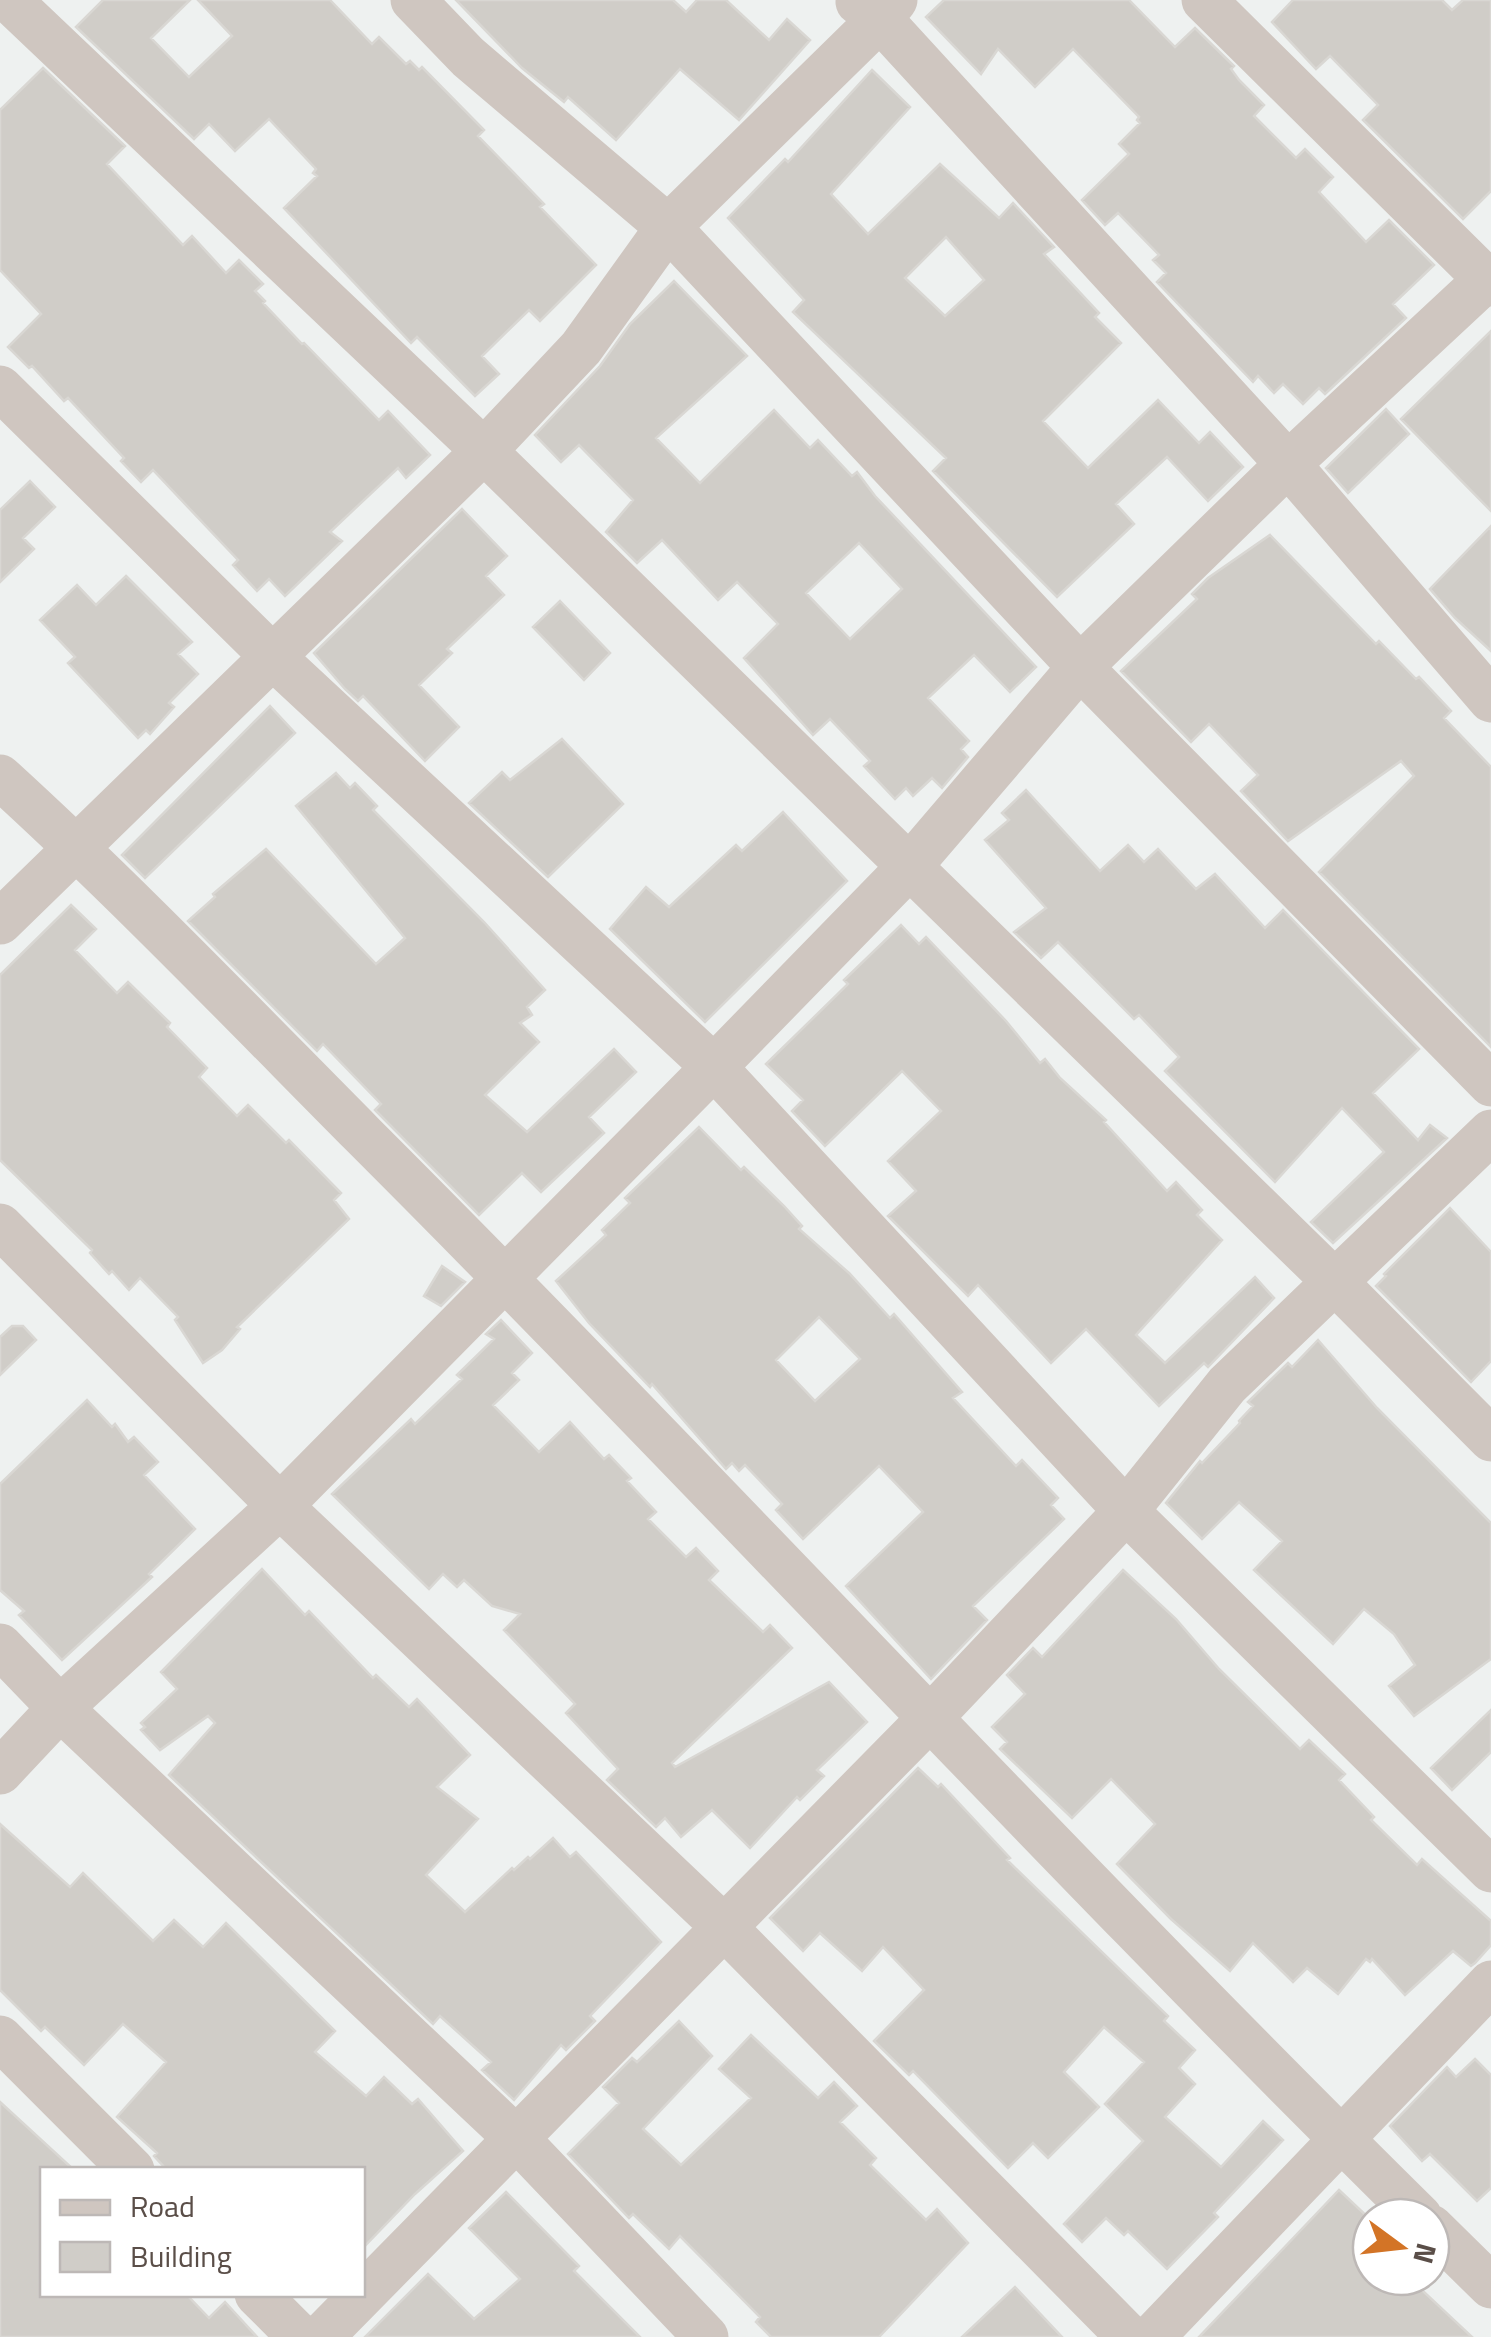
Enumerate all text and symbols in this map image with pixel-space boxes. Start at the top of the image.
legend [40,2167,365,2297]
text: Road [130,2183,195,2229]
north arrow [1351,2197,1451,2297]
text: Building [130,2233,232,2279]
text: N [1402,2239,1449,2269]

